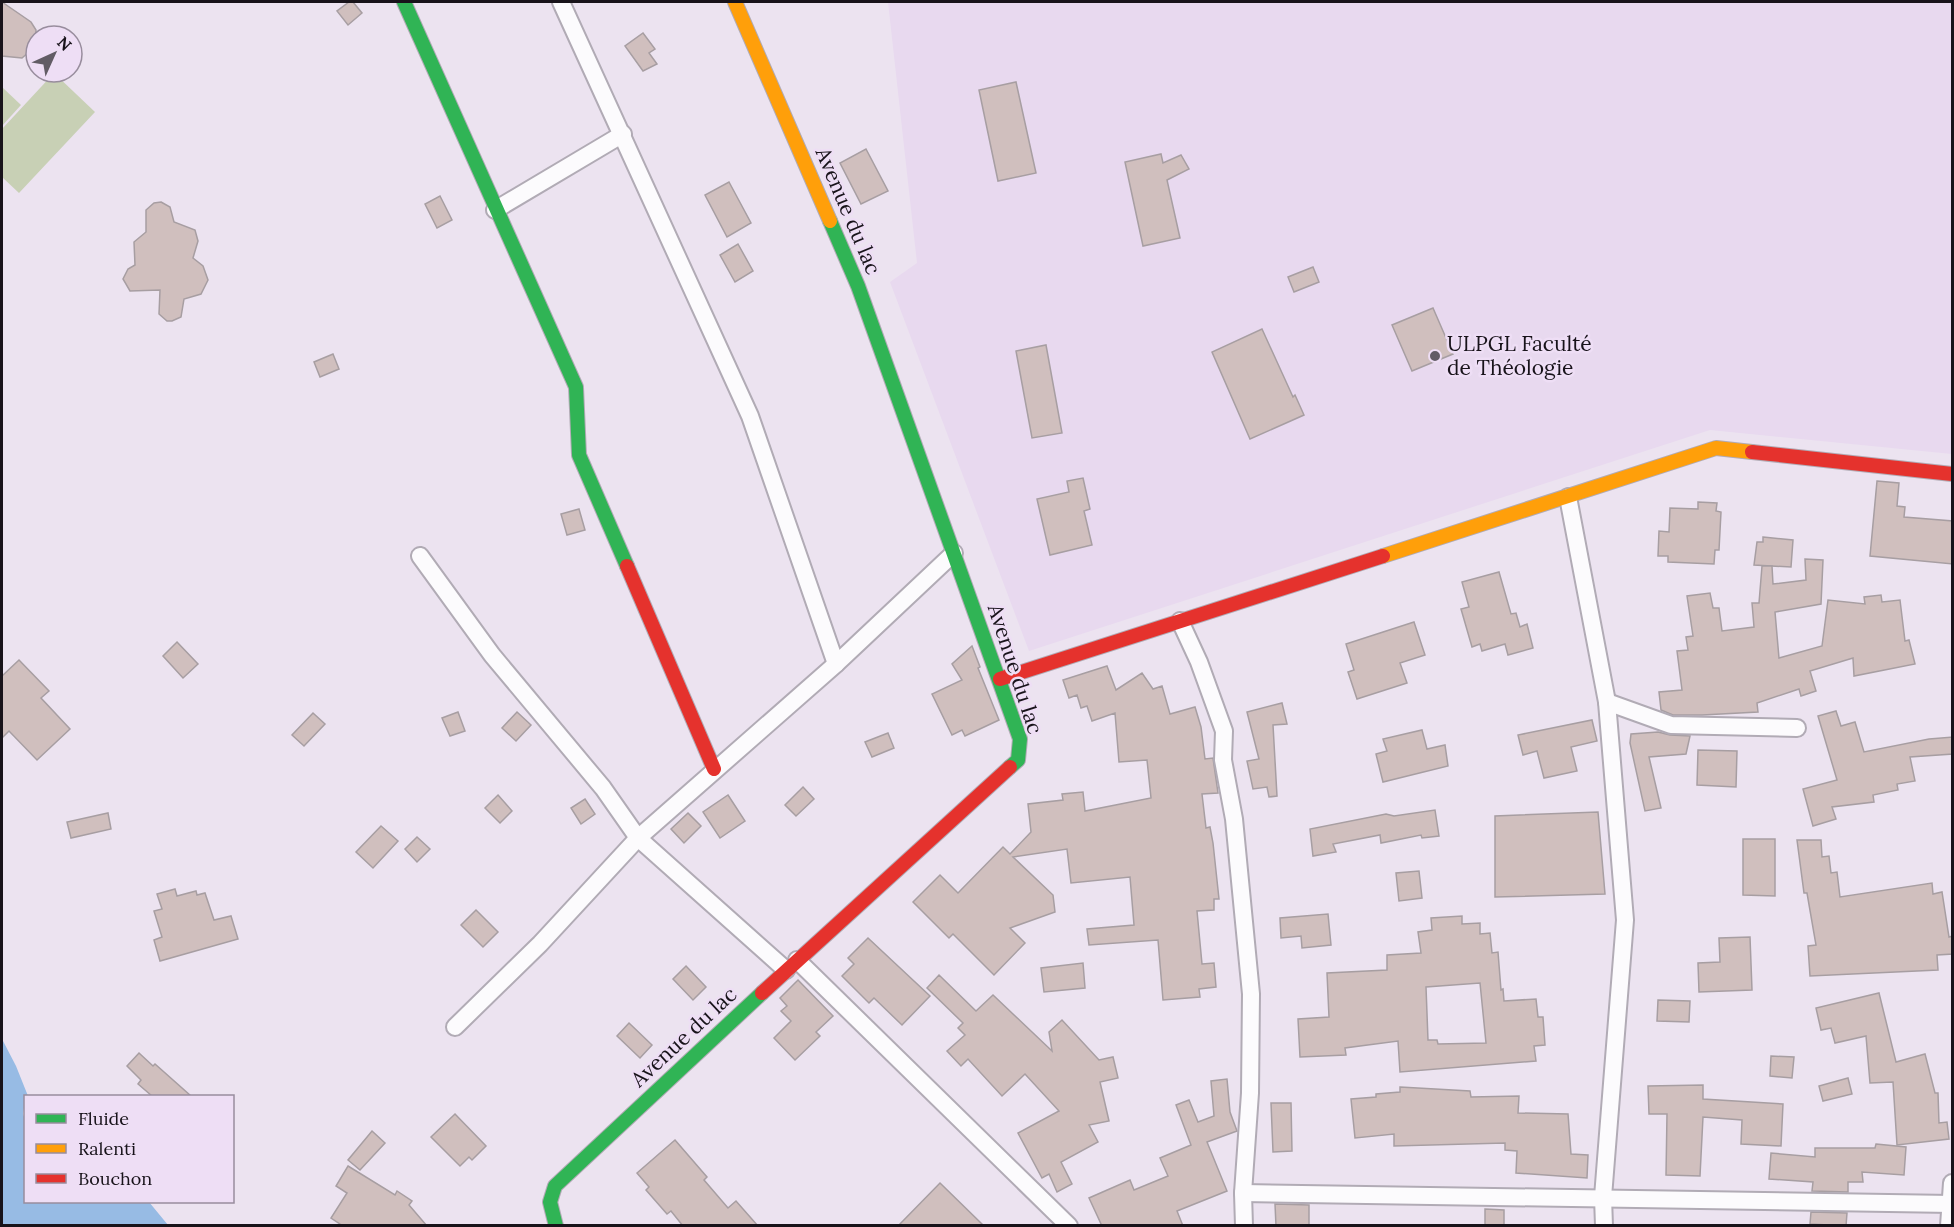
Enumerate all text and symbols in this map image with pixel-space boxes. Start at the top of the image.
north arrow [24,24,84,84]
text: N [53,32,76,55]
street label: Avenue du lac [809,142,887,278]
place label: ULPGL Faculté de Théologie [1447,330,1592,381]
marker: ULPGL Faculté de Théologie [1428,349,1442,363]
street label: Avenue du lac [981,599,1049,737]
street label: Avenue du lac [624,981,742,1093]
legend [24,1095,234,1203]
text: Fluide [78,1107,129,1130]
text: Ralenti [78,1137,136,1160]
text: Bouchon [78,1167,152,1190]

